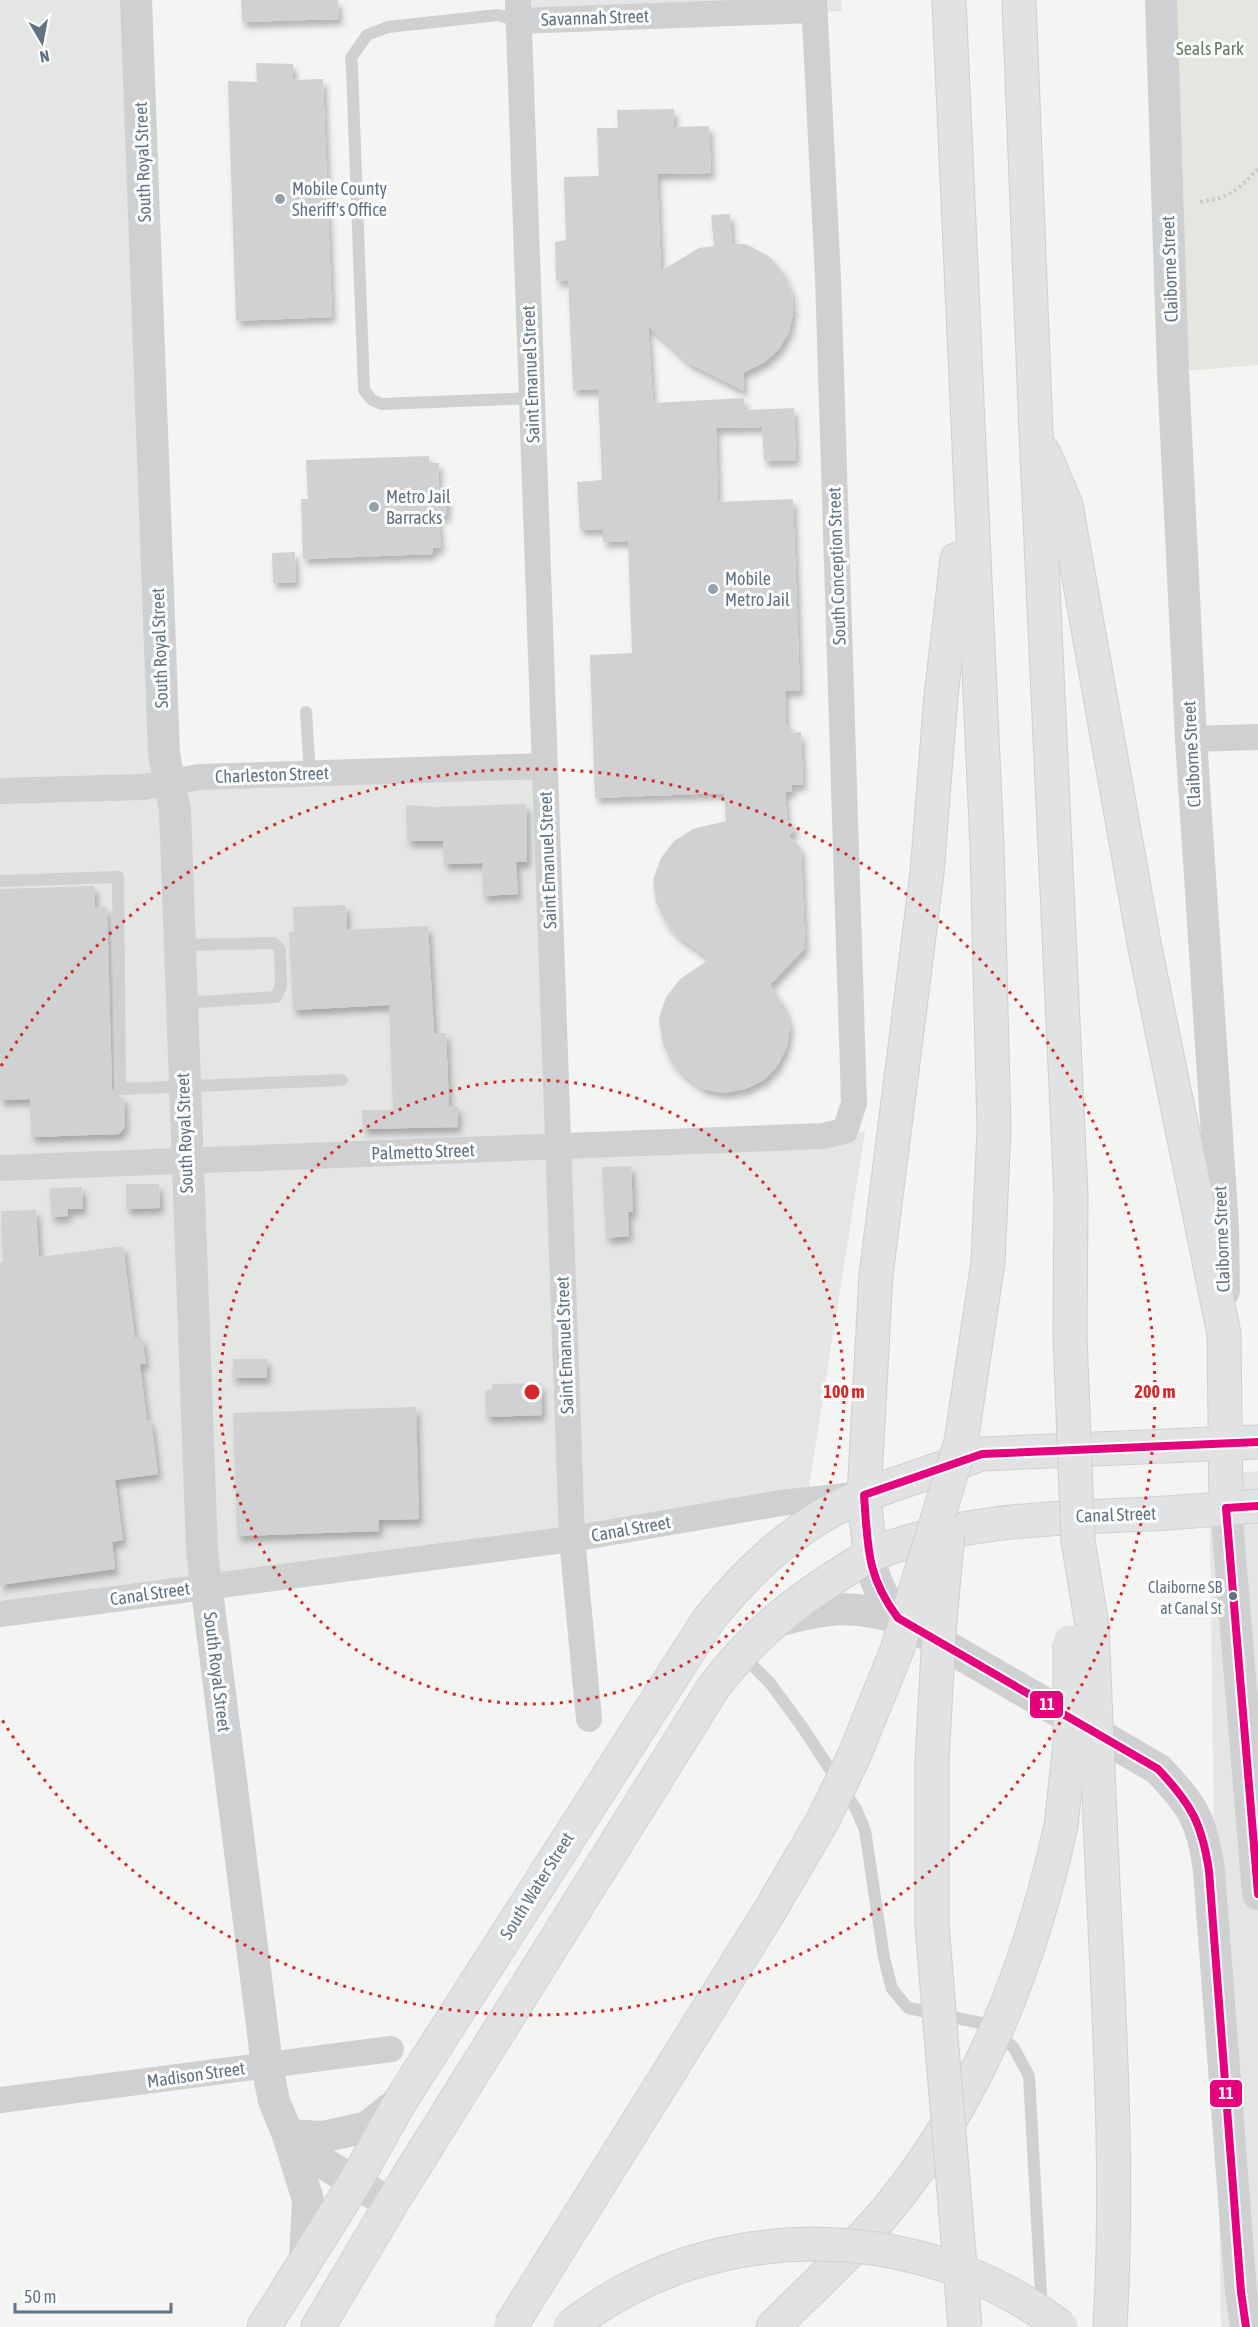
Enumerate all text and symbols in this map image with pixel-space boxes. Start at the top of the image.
street label: Savannah Street [541,5,649,30]
north arrow [12,12,72,72]
park label: Seals Park [1176,38,1244,59]
text: N [38,47,51,66]
street label: South Royal Street [130,101,155,223]
place label: Mobile County Sheriff's Office [292,178,387,220]
marker: Mobile County Sheriff's Office [273,192,287,206]
street label: Claiborne Street [1157,215,1182,323]
street label: Saint Emanuel Street [518,305,543,443]
place label: Metro Jail Barracks [386,486,451,528]
street label: South Conception Street [823,487,850,645]
marker: Metro Jail Barracks [367,500,381,514]
place label: Mobile Metro Jail [725,568,790,610]
marker: Mobile Metro Jail [706,582,720,596]
street label: South Royal Street [147,587,172,709]
street label: Claiborne Street [1178,700,1205,808]
street label: Charleston Street [215,762,329,787]
street label: Saint Emanuel Street [535,791,560,929]
street label: South Royal Street [172,1072,197,1194]
street label: Palmetto Street [371,1139,475,1164]
street label: Claiborne Street [1209,1185,1234,1293]
street label: Saint Emanuel Street [552,1276,577,1414]
text: 100 m [824,1381,864,1402]
text: 200 m [1135,1381,1175,1402]
centre of rings [522,1382,542,1402]
street label: Canal Street [1075,1503,1156,1526]
street label: Canal Street [590,1511,672,1546]
street label: Canal Street [109,1578,191,1609]
place label: Claiborne SB at Canal St [1148,1578,1222,1617]
marker: Claiborne SB at Canal St [1227,1590,1239,1602]
street label: South Royal Street [200,1611,235,1733]
line badge: 11 [1029,1690,1064,1719]
text: 11 [1039,1695,1055,1713]
street label: South Water Street [495,1828,578,1943]
street label: Madison Street [146,2057,246,2092]
line badge: 11 [1209,2079,1243,2108]
text: 11 [1218,2084,1234,2102]
scale bar [15,2276,171,2314]
text: 50 m [24,2286,56,2307]

